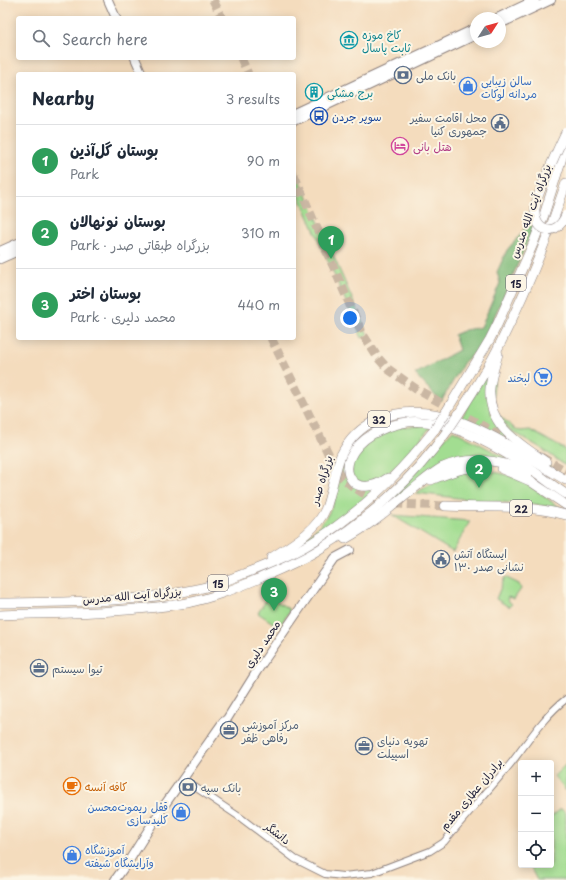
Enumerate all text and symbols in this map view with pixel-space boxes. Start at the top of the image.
north arrow [470,12,506,48]
search box [16,16,296,60]
place label: کاخ موزه ثابت پاسال [362,26,411,56]
icon: search [30,27,52,49]
text: Search here [62,27,148,50]
museum icon: کاخ موزه ثابت پاسال [339,30,359,50]
bank icon: بانک ملی [393,65,413,85]
place label: بانک ملی [416,67,456,84]
place label: سالن زیبایی مردانه لوکات [481,72,537,102]
shop icon: سالن زیبایی مردانه لوکات [458,76,478,96]
building icon: برج مشکی [304,82,324,102]
place label: برج مشکی [327,84,373,101]
text: Nearby [32,85,94,111]
text: 3 results [226,89,280,108]
bus stop icon: سوپر جردن [309,106,329,126]
place label: سوپر جردن [332,108,382,125]
place label: محل اقامت سفیر جمهوری کنیا [409,109,487,139]
public building icon: محل اقامت سفیر جمهوری کنیا [490,113,510,133]
hotel icon: هتل بانی [390,136,410,156]
text: بوستان گل‌آذین [70,138,158,161]
place label: هتل بانی [413,138,452,155]
text: 1 [42,151,48,170]
text: 90 m [247,151,280,170]
street label: بزرگراه آیت الله مدرس [505,162,555,260]
text: Park [70,164,99,183]
text: بوستان نونهالان [70,209,166,232]
text: 2 [40,223,50,242]
text: 310 m [241,223,280,242]
pin: 1 [318,226,344,259]
text: Park · بزرگراه طبقاتی صدر [70,235,210,254]
road number: 15 [506,275,526,291]
text: بوستان اختر [70,281,141,304]
text: 3 [41,295,49,314]
text: 440 m [237,295,280,314]
text: Park · محمد دلیری [70,307,176,326]
your location [340,308,360,328]
supermarket icon: لبخند [533,367,553,387]
place label: لبخند [508,369,530,386]
road number: 32 [368,411,390,427]
street label: بزرگراه صدر [305,453,337,508]
pin: 2 [466,455,492,488]
road number: 22 [510,500,532,516]
place label: ایستگاه آتش نشانی صدر ۱۳۰ [454,545,524,575]
public building icon: ایستگاه آتش نشانی صدر ۱۳۰ [431,549,451,569]
road number: 15 [208,575,228,591]
pin: 3 [261,578,287,611]
street label: بزرگراه آیت الله مدرس [82,582,182,608]
street label: محمد دلیری [240,617,284,671]
office icon: تیوا سیستم [29,658,49,678]
place label: تیوا سیستم [52,660,103,678]
place label: مرکز آموزشی رفاهی ظفر [241,716,299,746]
office icon: مرکز آموزشی رفاهی ظفر [219,720,239,740]
place label: تهویه دنیای اسپیلت [377,732,429,762]
office icon: تهویه دنیای اسپیلت [354,736,374,756]
street label: برادران عطاری مقدم [436,754,507,835]
map controls [518,760,554,868]
button: + [518,760,554,796]
cafe icon: کافه آنسه [62,776,82,796]
bank icon: بانک سپه [178,777,198,797]
place label: کافه آنسه [85,778,128,795]
place label: بانک سپه [201,779,241,796]
button: − [518,796,554,832]
place label: قفل ریموت‌محسن کلیدسازی [88,798,168,828]
shop icon: قفل ریموت‌محسن کلیدسازی [171,802,191,822]
street label: دانشگر [261,817,294,848]
button: locate [518,832,554,868]
place label: آموزشگاه وآرایشگاه شیفته [85,841,154,871]
shop icon: آموزشگاه وآرایشگاه شیفته [62,845,82,865]

